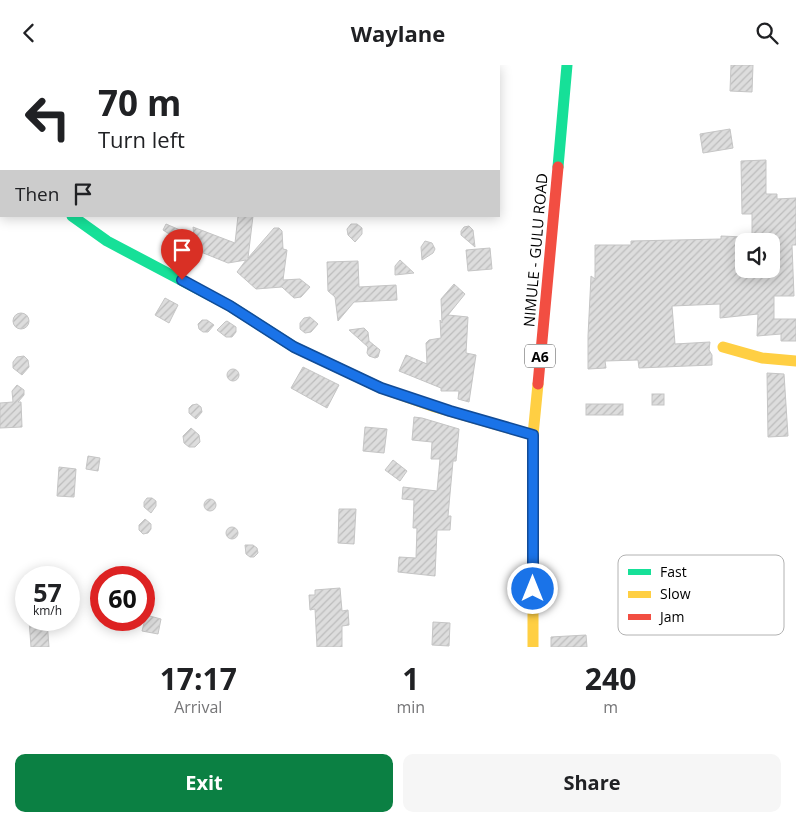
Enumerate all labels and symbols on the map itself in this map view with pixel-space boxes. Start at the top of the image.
street label: NIMULE - GULU ROAD [518,172,552,328]
pin [161,229,203,280]
road number: A6 [525,345,555,367]
legend [618,555,784,635]
position arrow [506,562,558,614]
text: Fast [660,562,687,581]
speed limit sign: 60 [90,566,155,631]
text: Slow [660,584,691,603]
text: Jam [658,607,685,626]

